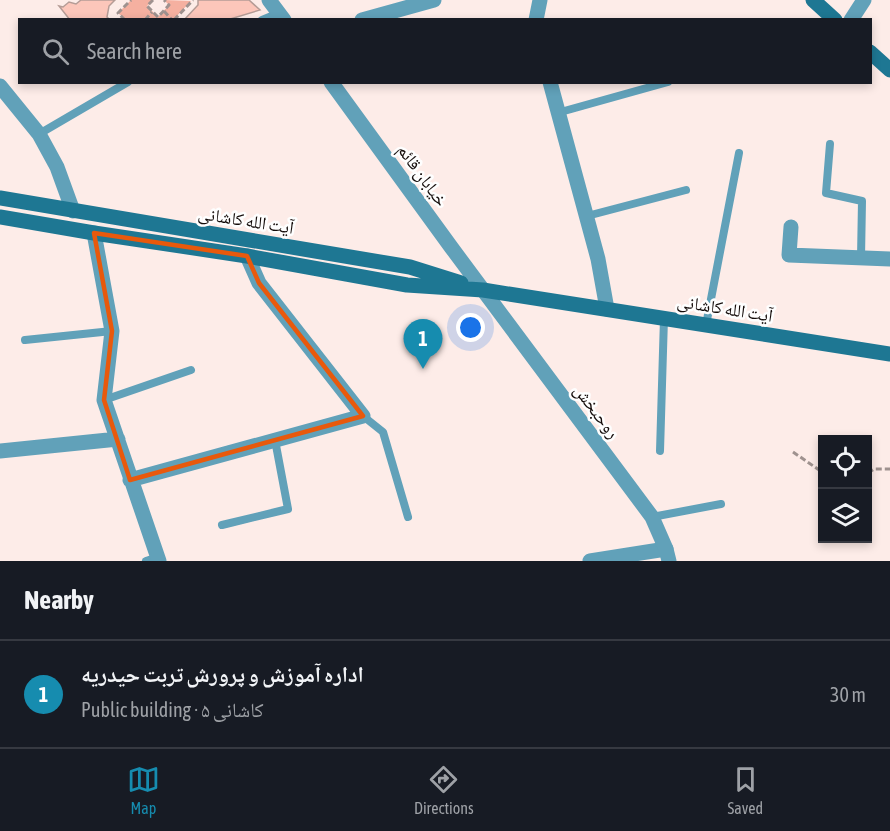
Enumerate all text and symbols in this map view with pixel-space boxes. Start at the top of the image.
search box [18,18,872,84]
icon: search [39,35,72,68]
text: Search here [87,38,182,64]
street label: خیابان قائم [392,140,453,211]
street label: آیت الله کاشانی [197,202,296,239]
street label: آیت الله کاشانی [676,290,775,327]
your location [456,313,485,342]
pin: 1 [404,320,442,369]
street label: روحبخش [569,380,624,443]
map controls [818,435,872,543]
button: locate [818,435,872,489]
button: layers [818,489,872,543]
text: Nearby [24,585,94,615]
text: اداره آموزش و پرورش تربت حیدریه [81,661,364,687]
text: 1 [39,683,48,706]
text: 30 m [830,683,866,706]
text: Public building · کاشانی ۵ [81,698,264,721]
tab: Map [127,763,160,817]
tab: Directions [414,763,474,817]
tab: Saved [728,763,763,817]

